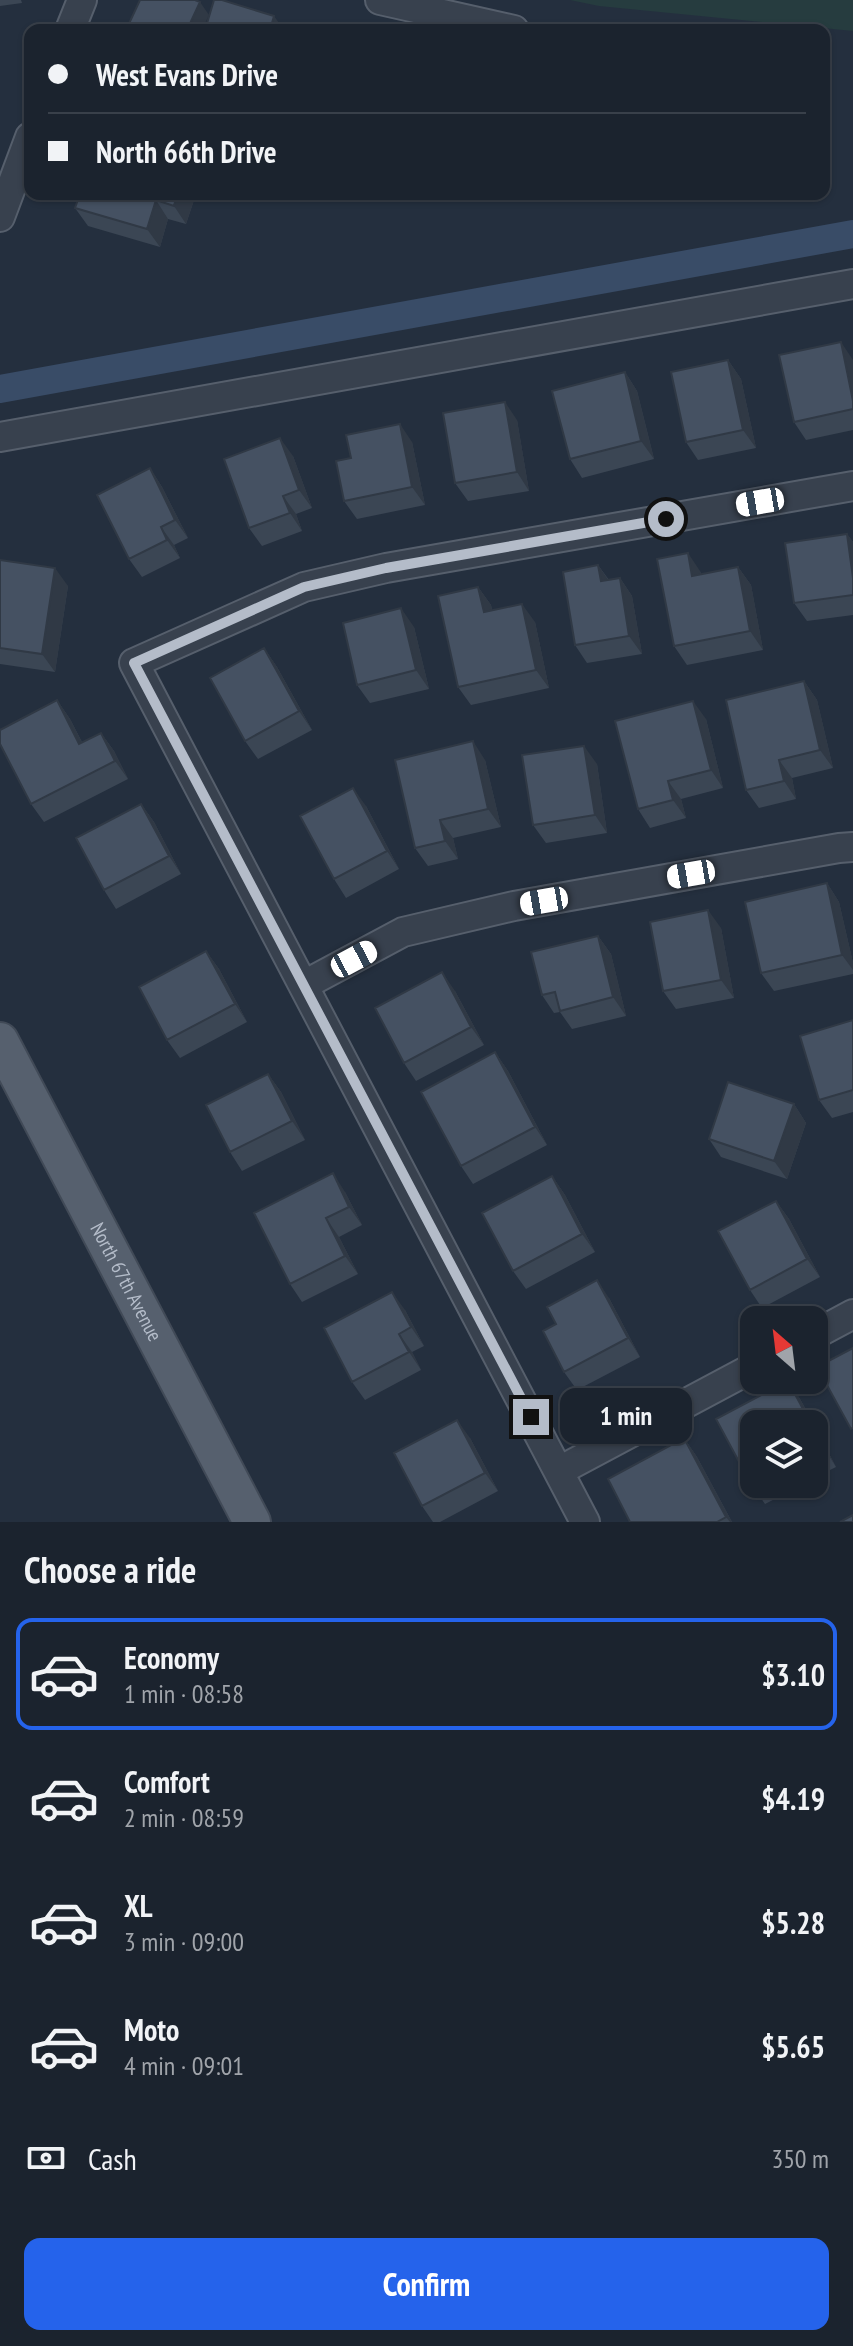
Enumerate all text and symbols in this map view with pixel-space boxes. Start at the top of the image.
text: West Evans Drive [96,55,278,94]
text: North 66th Drive [96,132,277,171]
car [734,486,786,518]
route start [648,501,684,537]
car [665,858,717,890]
car [518,885,570,917]
car [327,937,381,981]
street label: North 67th Avenue [84,1218,168,1346]
north arrow [740,1306,828,1394]
map controls [740,1306,828,1498]
callout: 1 min [559,1389,691,1445]
route end [513,1399,549,1435]
text: 1 min [600,1399,652,1432]
button: layers [740,1410,828,1498]
text: Choose a ride [24,1546,196,1593]
icon: car [28,1638,100,1710]
text: Economy [124,1638,219,1677]
text: $3.10 [761,1655,825,1694]
text: 1 min · 08:58 [124,1677,244,1710]
icon: car [28,1762,100,1834]
text: Comfort [124,1762,210,1801]
text: $4.19 [761,1779,825,1818]
text: 2 min · 08:59 [124,1801,244,1834]
icon: car [28,1886,100,1958]
text: XL [124,1886,153,1925]
text: $5.28 [761,1903,825,1942]
text: 3 min · 09:00 [124,1925,244,1958]
icon: car [28,2010,100,2082]
text: Moto [124,2010,179,2049]
text: $5.65 [761,2027,825,2066]
text: 4 min · 09:01 [124,2049,244,2082]
icon: cash [24,2136,68,2180]
text: Cash [88,2139,137,2178]
text: 350 m [771,2142,829,2175]
button: Confirm [24,2238,829,2330]

